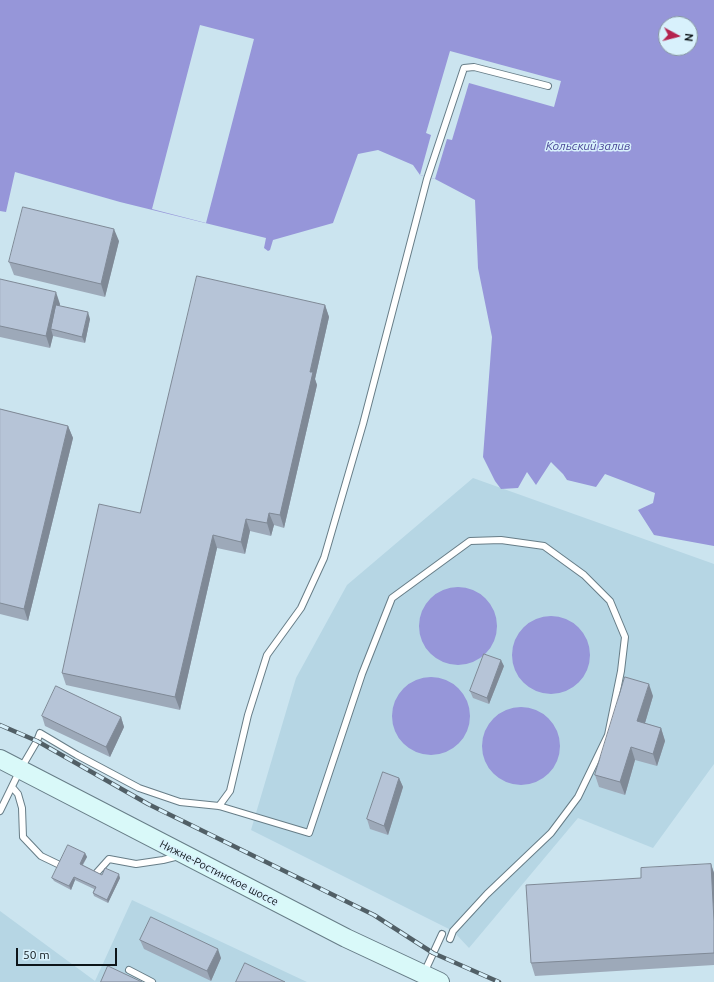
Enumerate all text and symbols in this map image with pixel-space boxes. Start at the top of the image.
north arrow [658,16,698,56]
text: N [682,33,695,42]
water label: Кольский залив [546,139,630,153]
street label: Нижне-Ростинское шоссе [157,837,281,909]
scale bar [18,940,119,966]
text: 50 m [23,948,50,961]

